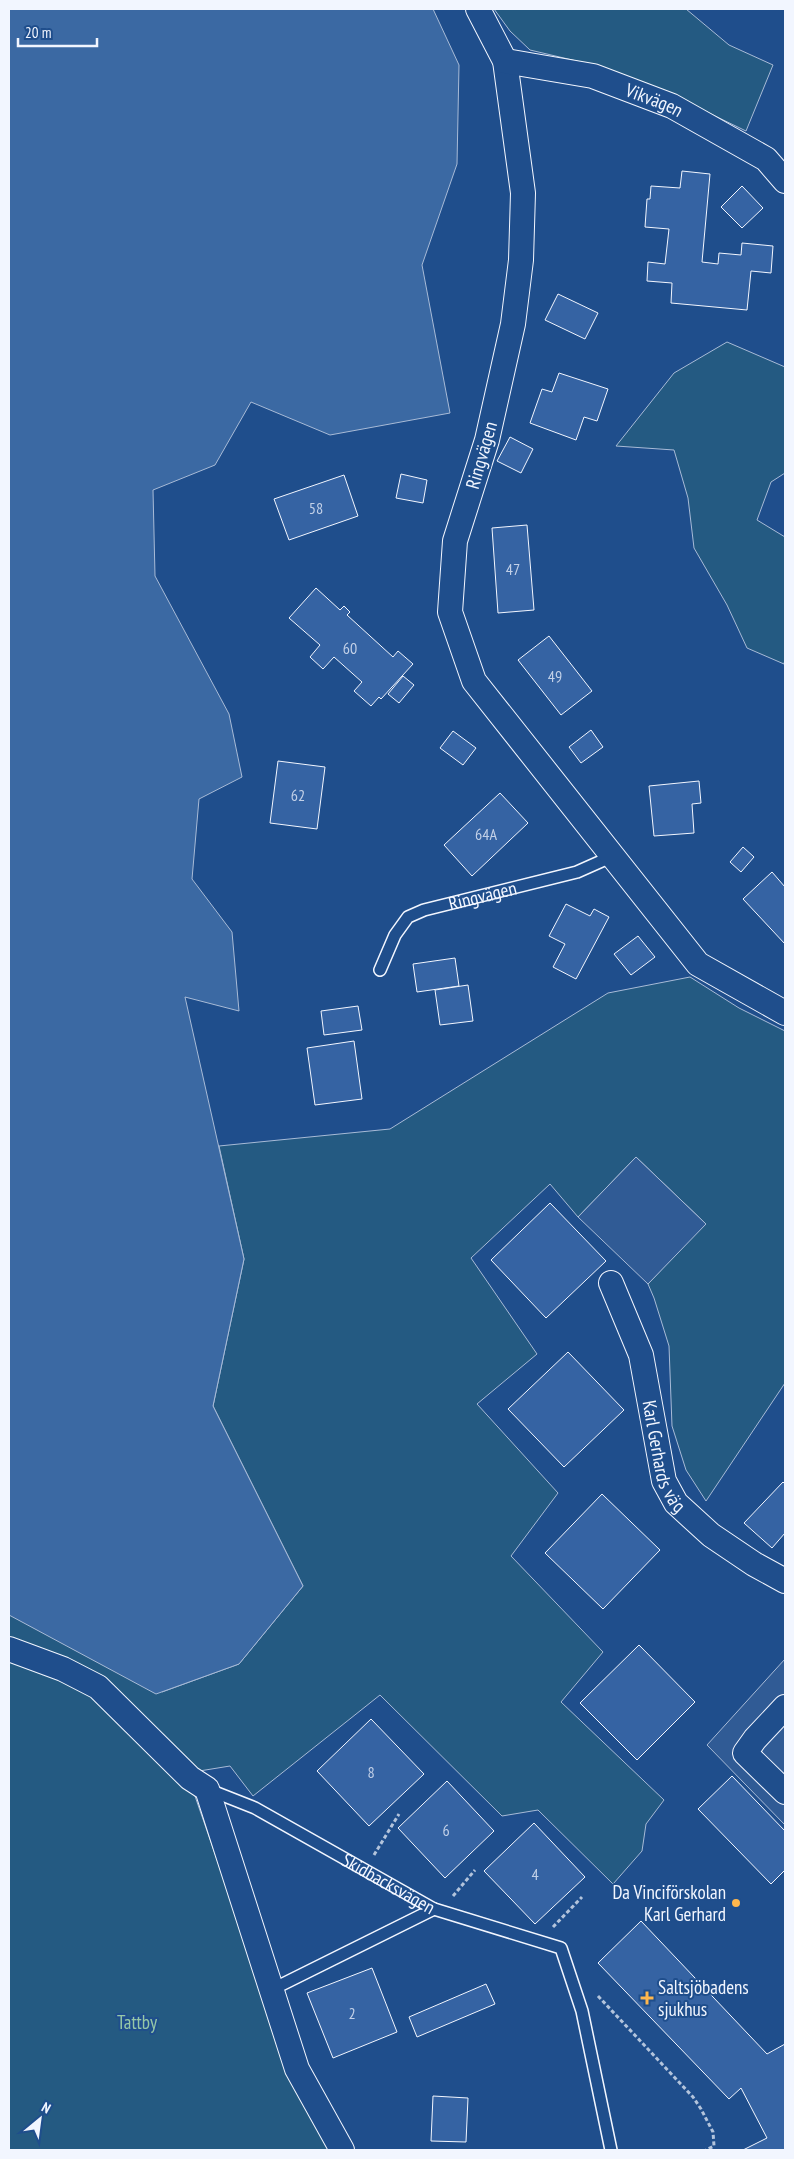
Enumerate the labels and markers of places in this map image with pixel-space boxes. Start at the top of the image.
place label: Da Vinciförskolan Karl Gerhard [612,1880,726,1926]
marker: Da Vinciförskolan Karl Gerhard [730,1897,742,1909]
place label: Saltsjöbadens sjukhus [658,1975,749,2021]
marker: Saltsjöbadens sjukhus [640,1991,654,2005]

